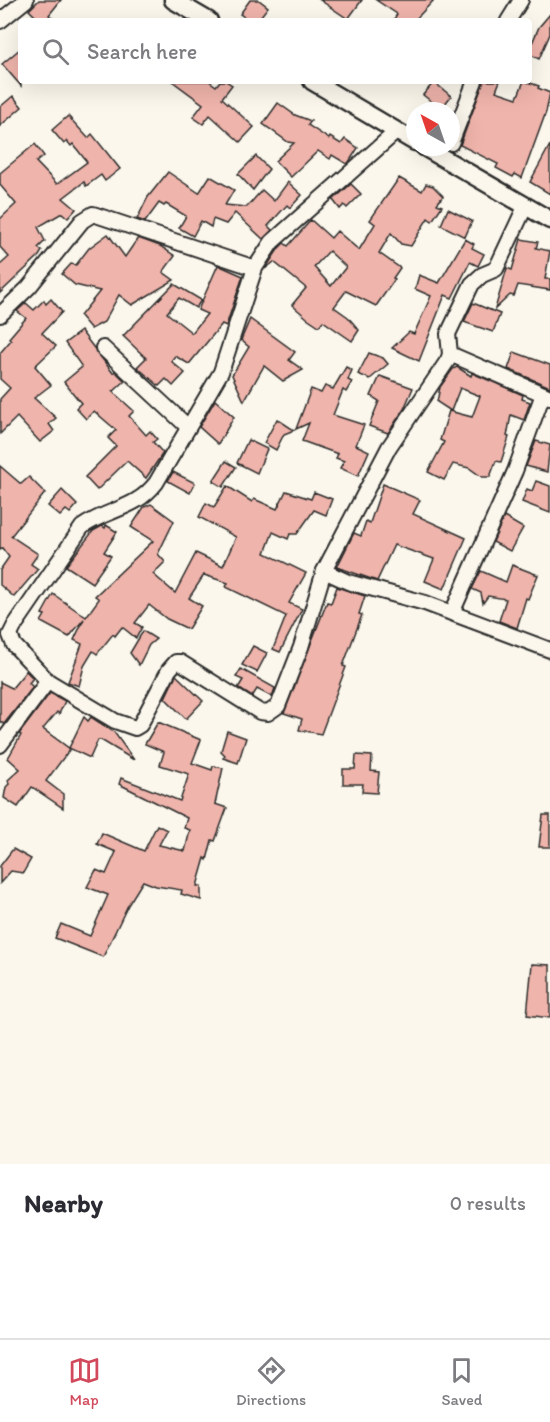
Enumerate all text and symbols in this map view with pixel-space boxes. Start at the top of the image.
search box [18,18,532,84]
icon: search [39,35,72,68]
text: Search here [87,38,197,65]
north arrow [406,102,460,156]
text: Nearby [24,1187,103,1219]
text: 0 results [450,1191,526,1215]
tab: Map [68,1354,101,1409]
tab: Directions [236,1354,306,1409]
tab: Saved [442,1354,482,1409]

